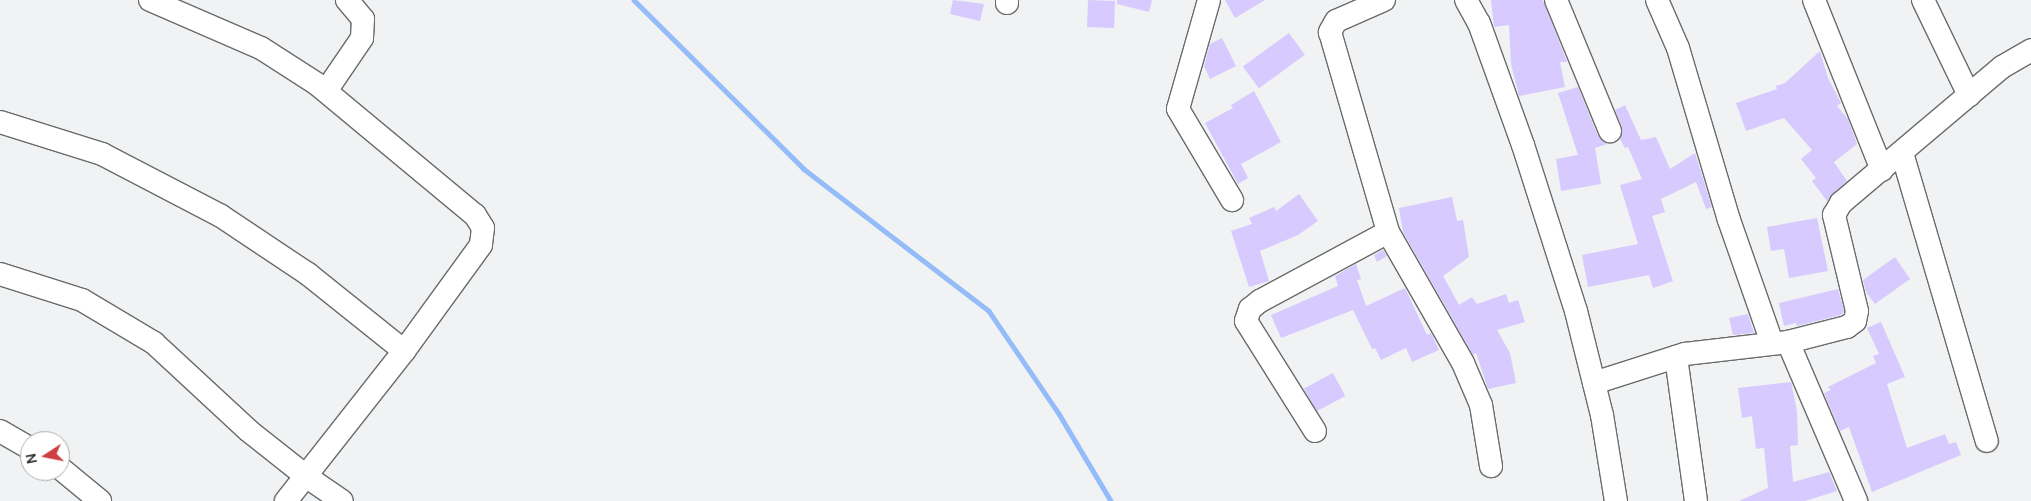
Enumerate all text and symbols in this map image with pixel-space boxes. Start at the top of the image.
north arrow [20,431,70,481]
text: N [20,452,41,466]

